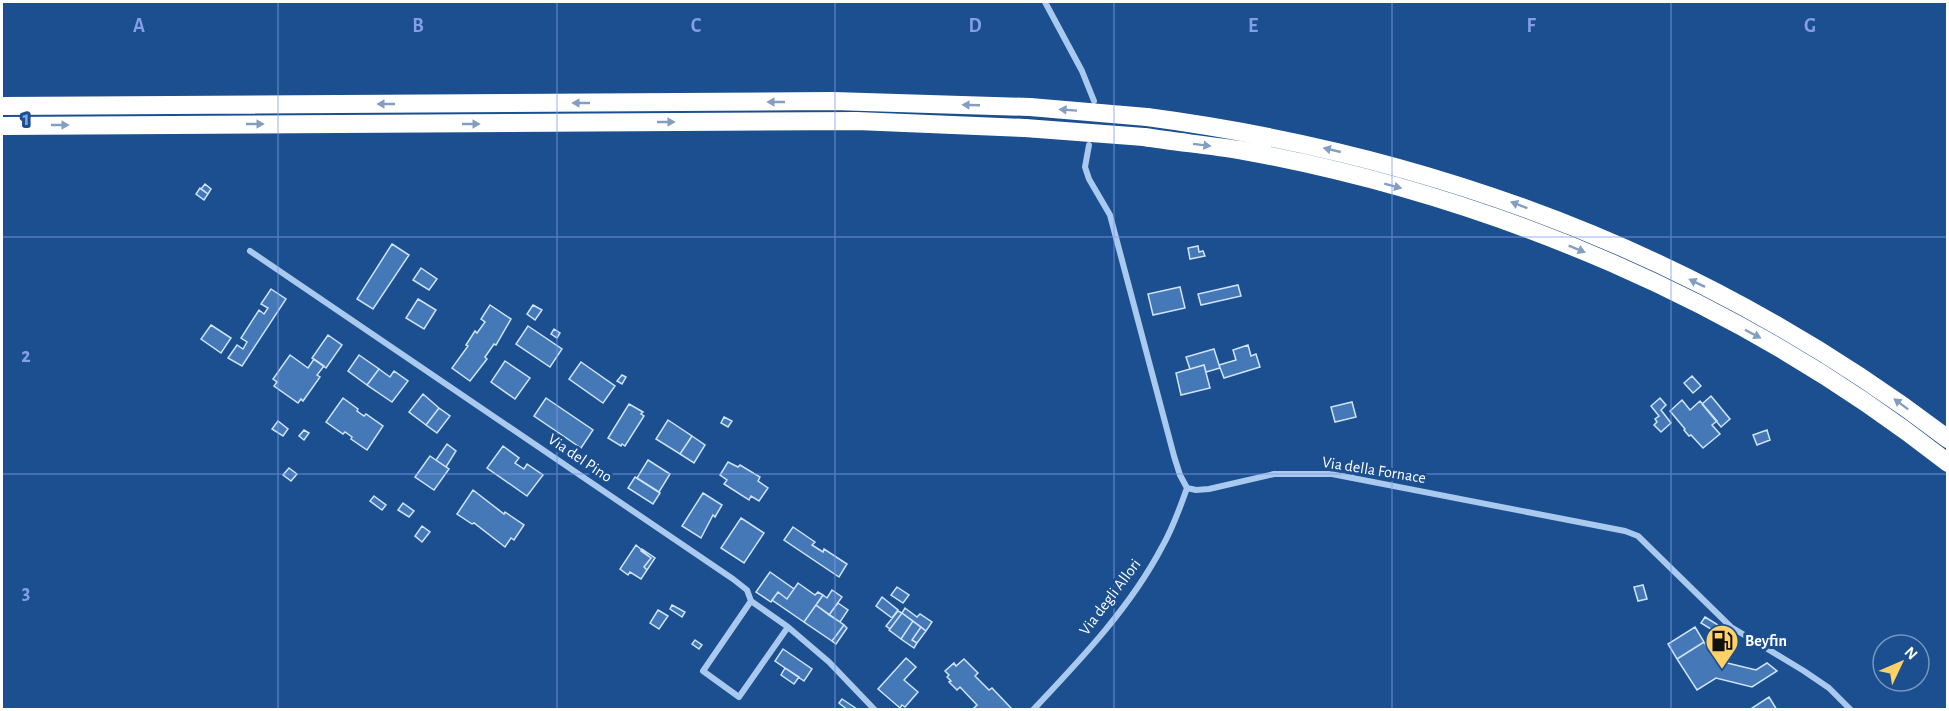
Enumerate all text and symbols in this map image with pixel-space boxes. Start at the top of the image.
text: A [133,16,145,36]
text: B [412,16,424,36]
text: C [691,16,702,36]
text: D [968,16,982,36]
text: E [1248,16,1258,36]
text: F [1526,16,1536,36]
text: G [1804,16,1816,36]
one-way arrow [767,97,786,107]
one-way arrow [572,98,591,108]
one-way arrow [377,100,396,109]
one-way arrow [962,100,981,109]
one-way arrow [1058,105,1077,114]
text: 1 [22,109,30,129]
one-way arrow [656,117,675,127]
one-way arrow [245,119,264,129]
one-way arrow [461,119,480,129]
one-way arrow [50,120,69,130]
one-way arrow [1193,141,1212,150]
one-way arrow [1323,144,1341,154]
one-way arrow [1384,182,1402,191]
one-way arrow [1510,199,1528,209]
one-way arrow [1569,244,1587,254]
one-way arrow [1688,279,1706,289]
one-way arrow [1745,329,1762,339]
text: 2 [21,346,31,366]
one-way arrow [1893,398,1909,410]
street label: Via del Pino [545,431,615,485]
street label: Via della Fornace [1321,454,1427,486]
street label: Via degli Allori [1076,556,1144,638]
text: 3 [22,583,30,603]
fuel station icon: Beyfin [1704,623,1740,670]
place label: Beyfin [1745,633,1787,650]
north arrow [1871,633,1931,693]
text: N [1901,644,1921,663]

